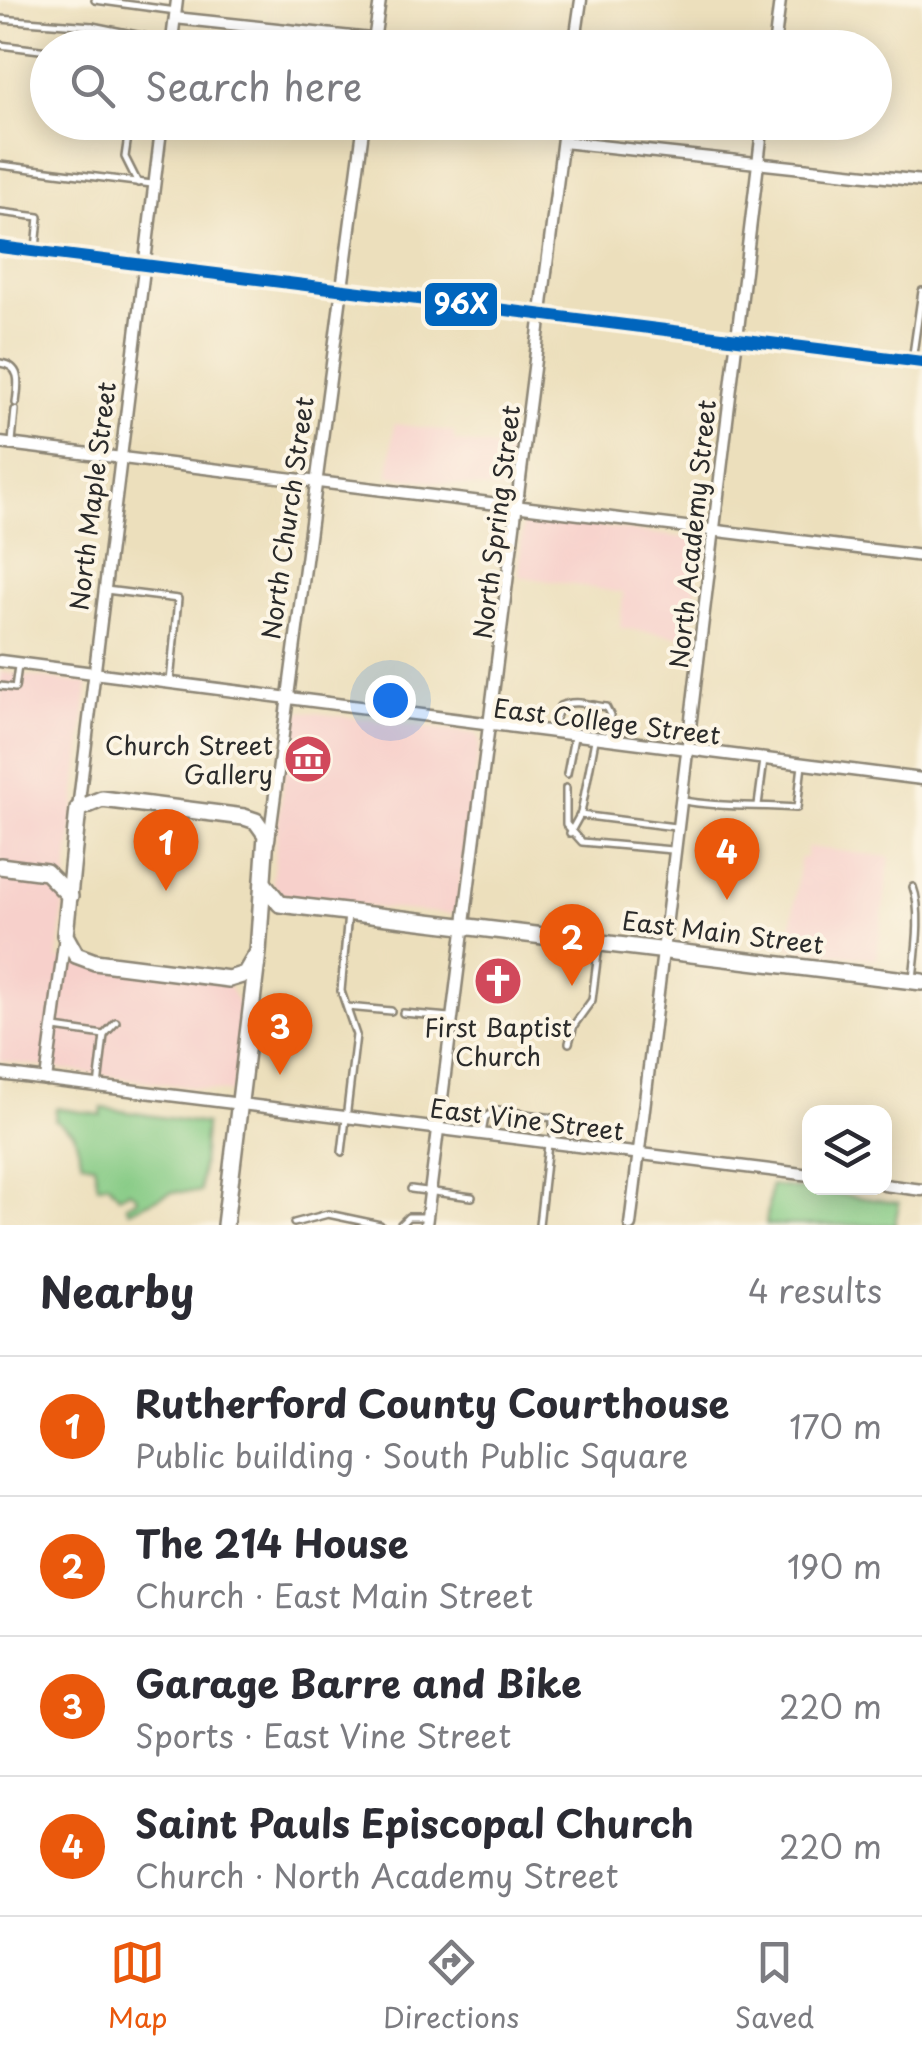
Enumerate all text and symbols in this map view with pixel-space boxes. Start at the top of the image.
search box [30,30,892,140]
text: Search here [145,57,362,114]
icon: search [65,58,120,113]
line badge: 96X [423,281,499,328]
text: 96X [434,281,489,324]
street label: North Maple Street [59,380,125,612]
street label: North Church Street [251,394,323,642]
street label: North Academy Street [659,398,725,670]
street label: North Spring Street [463,403,529,641]
your location [365,675,416,726]
street label: East College Street [491,688,723,754]
place label: Church Street Gallery [105,726,273,793]
museum icon: Church Street Gallery [282,733,334,785]
pin: 1 [134,808,198,891]
pin: 4 [694,818,760,900]
street label: East Main Street [620,901,826,963]
pin: 2 [540,904,604,986]
church icon: First Baptist Church [472,955,524,1007]
pin: 3 [248,992,312,1075]
place label: First Baptist Church [424,1008,572,1075]
street label: East Vine Street [428,1088,626,1150]
map controls [802,1105,892,1195]
button: layers [802,1105,892,1195]
text: Nearby [40,1259,194,1322]
text: 4 results [748,1266,882,1314]
text: Rutherford County Courthouse [135,1374,729,1431]
text: 1 [65,1402,80,1450]
text: 170 m [789,1402,882,1450]
text: Public building · South Public Square [135,1431,688,1479]
text: The 214 House [135,1514,408,1571]
text: 2 [61,1542,84,1590]
text: 190 m [787,1542,882,1590]
text: Church · East Main Street [135,1571,533,1619]
text: Garage Barre and Bike [135,1654,582,1711]
text: 3 [62,1682,83,1730]
text: 220 m [779,1682,882,1730]
text: Sports · East Vine Street [135,1711,511,1759]
text: Saint Pauls Episcopal Church [135,1794,694,1851]
text: 4 [62,1822,83,1870]
text: 220 m [779,1822,882,1870]
text: Church · North Academy Street [135,1851,619,1899]
tab: Map [108,1935,168,2038]
tab: Directions [383,1935,519,2038]
tab: Saved [735,1935,814,2038]

